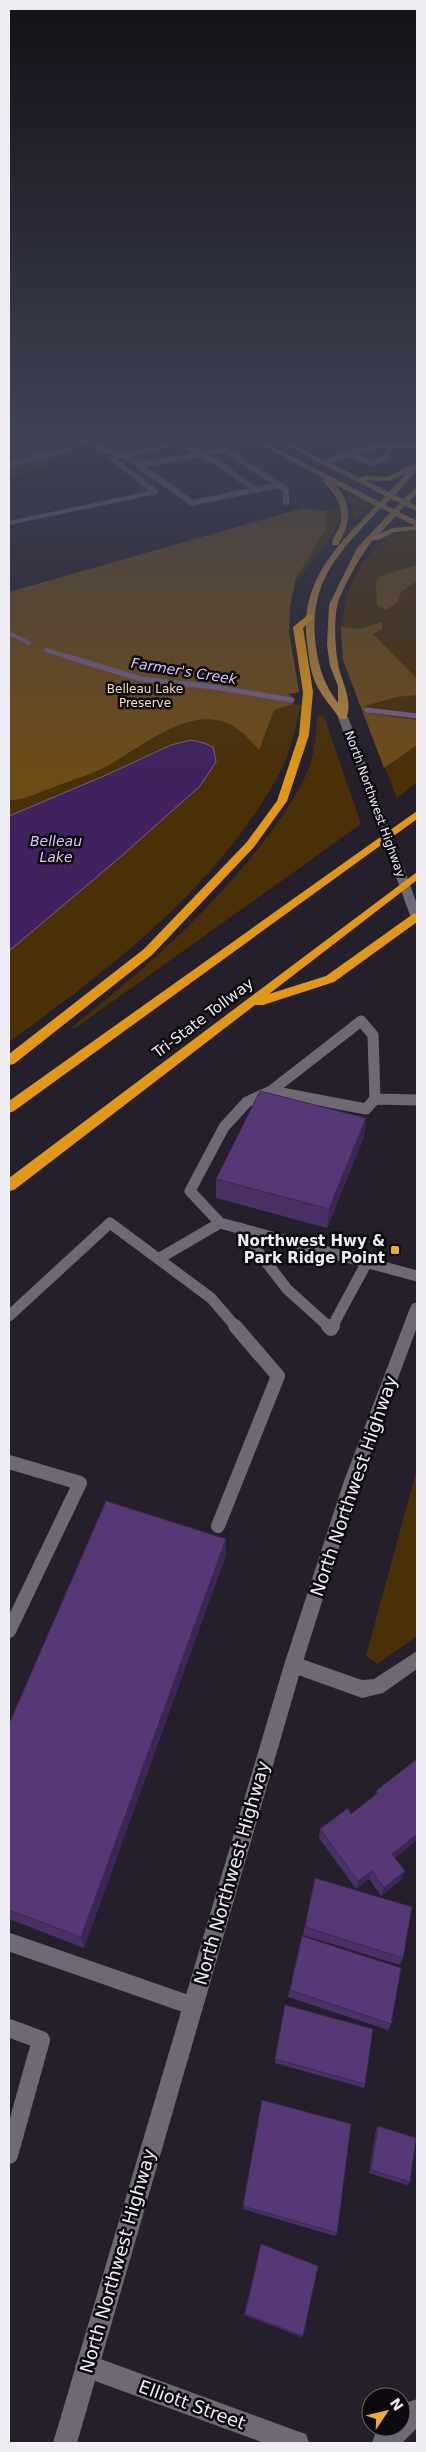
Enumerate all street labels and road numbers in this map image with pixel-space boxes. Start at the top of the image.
street label: North Northwest Highway [342,729,408,879]
street label: Tri-State Tollway [148,974,257,1062]
street label: North Northwest Highway [306,1372,401,1599]
street label: North Northwest Highway [189,1758,274,1987]
street label: North Northwest Highway [75,2146,160,2375]
street label: Elliott Street [136,2376,248,2434]

